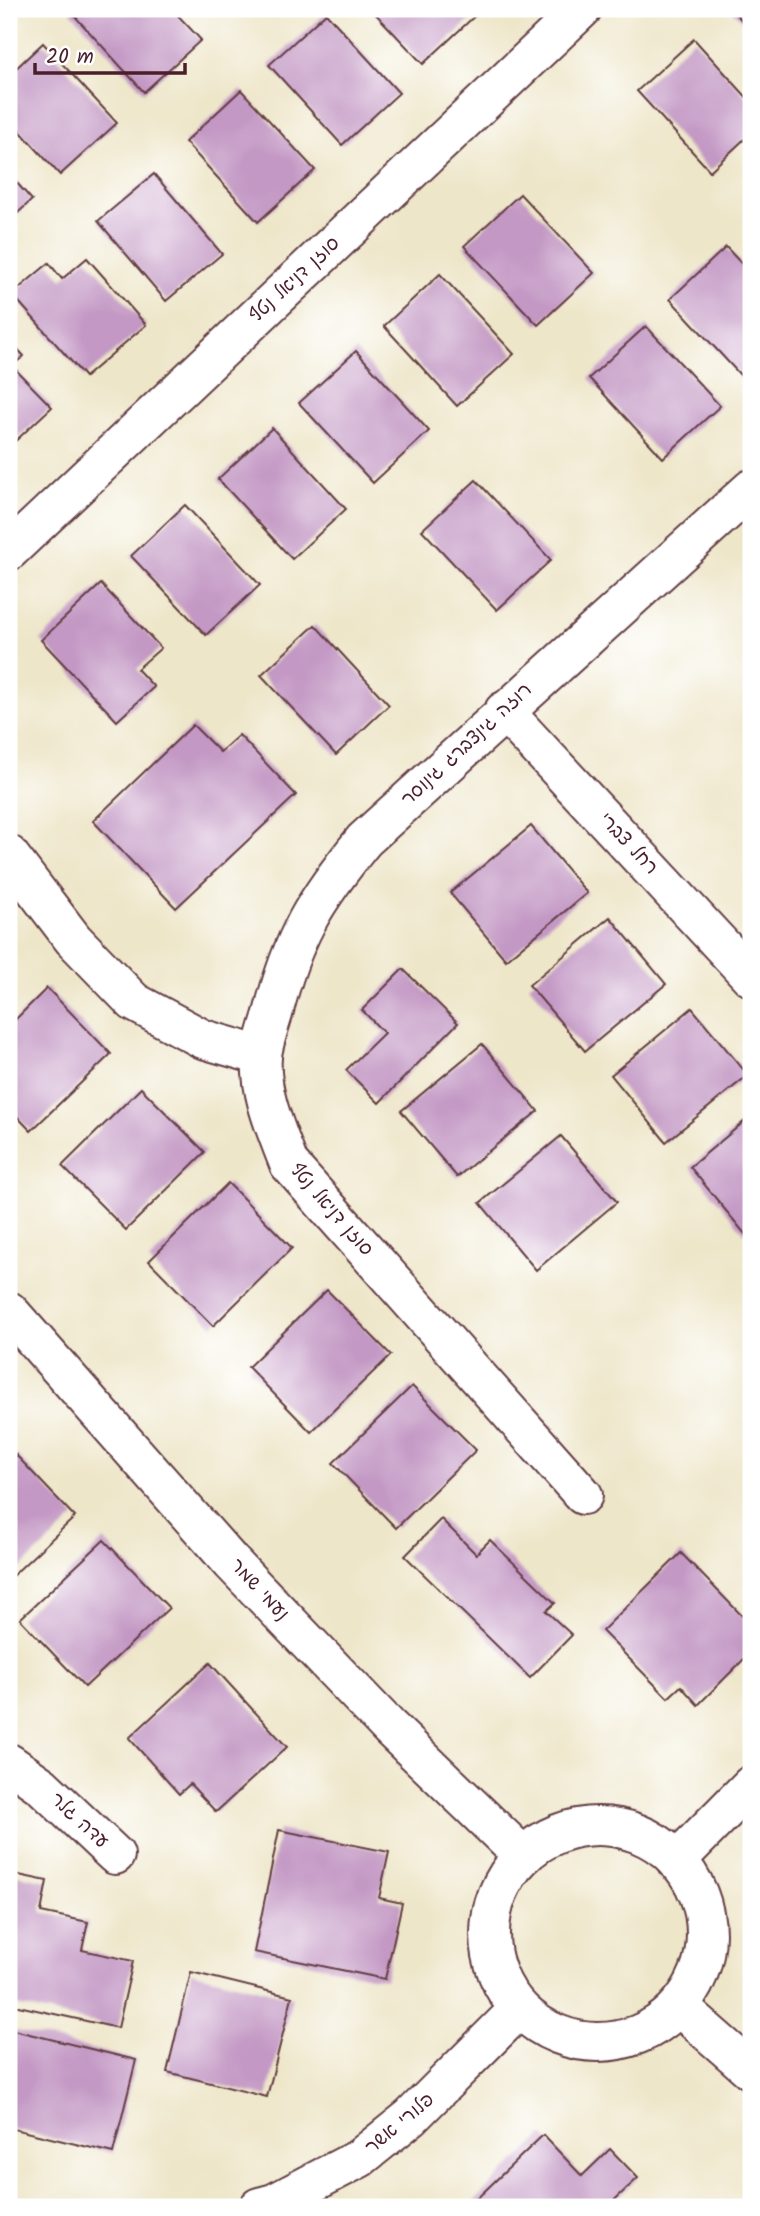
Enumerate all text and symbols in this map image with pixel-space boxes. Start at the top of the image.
scale bar [35,32,186,76]
text: 20 m [46,41,94,74]
street label: סוזן דניאל נטף [243,230,347,330]
street label: רוזה גינצברג גינוסר [395,676,539,814]
street label: רחל צברי [591,806,665,882]
street label: סוזן דניאל נטף [282,1157,380,1263]
street label: נעמי שמר [222,1552,296,1628]
street label: עדה גלר [43,1786,115,1856]
street label: פלורי אשר [359,2086,441,2162]

